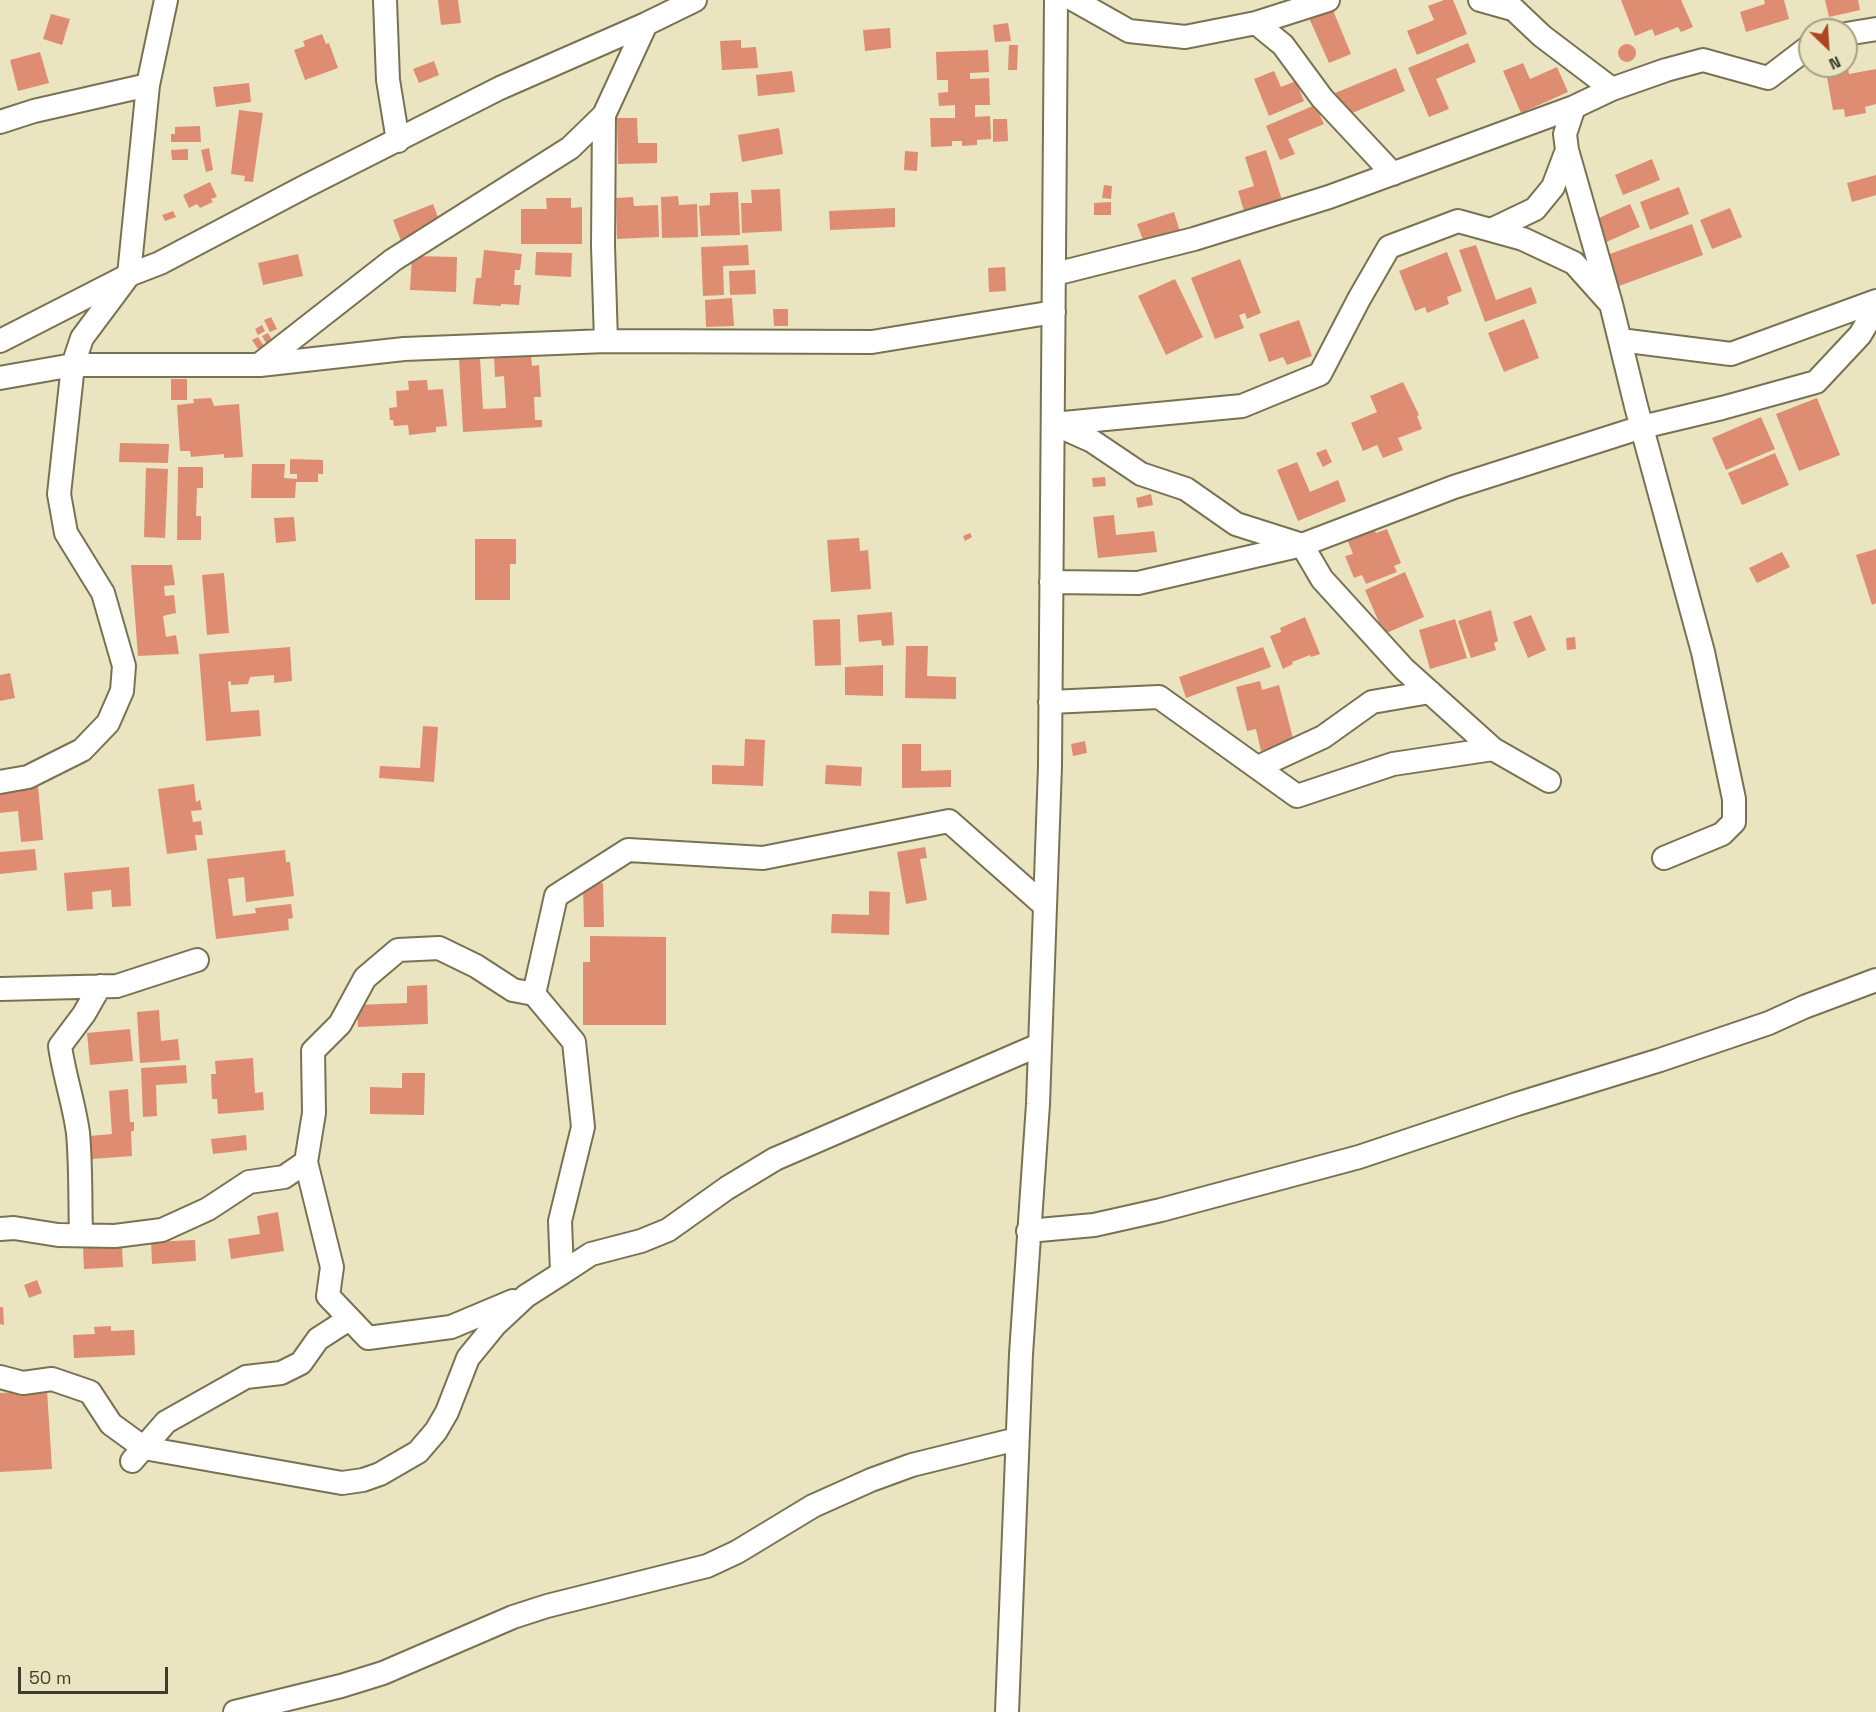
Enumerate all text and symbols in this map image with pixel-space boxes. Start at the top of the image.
north arrow [1798,18,1858,78]
text: N [1826,51,1844,75]
scale bar [21,1655,171,1693]
text: 50 m [29,1666,71,1689]

